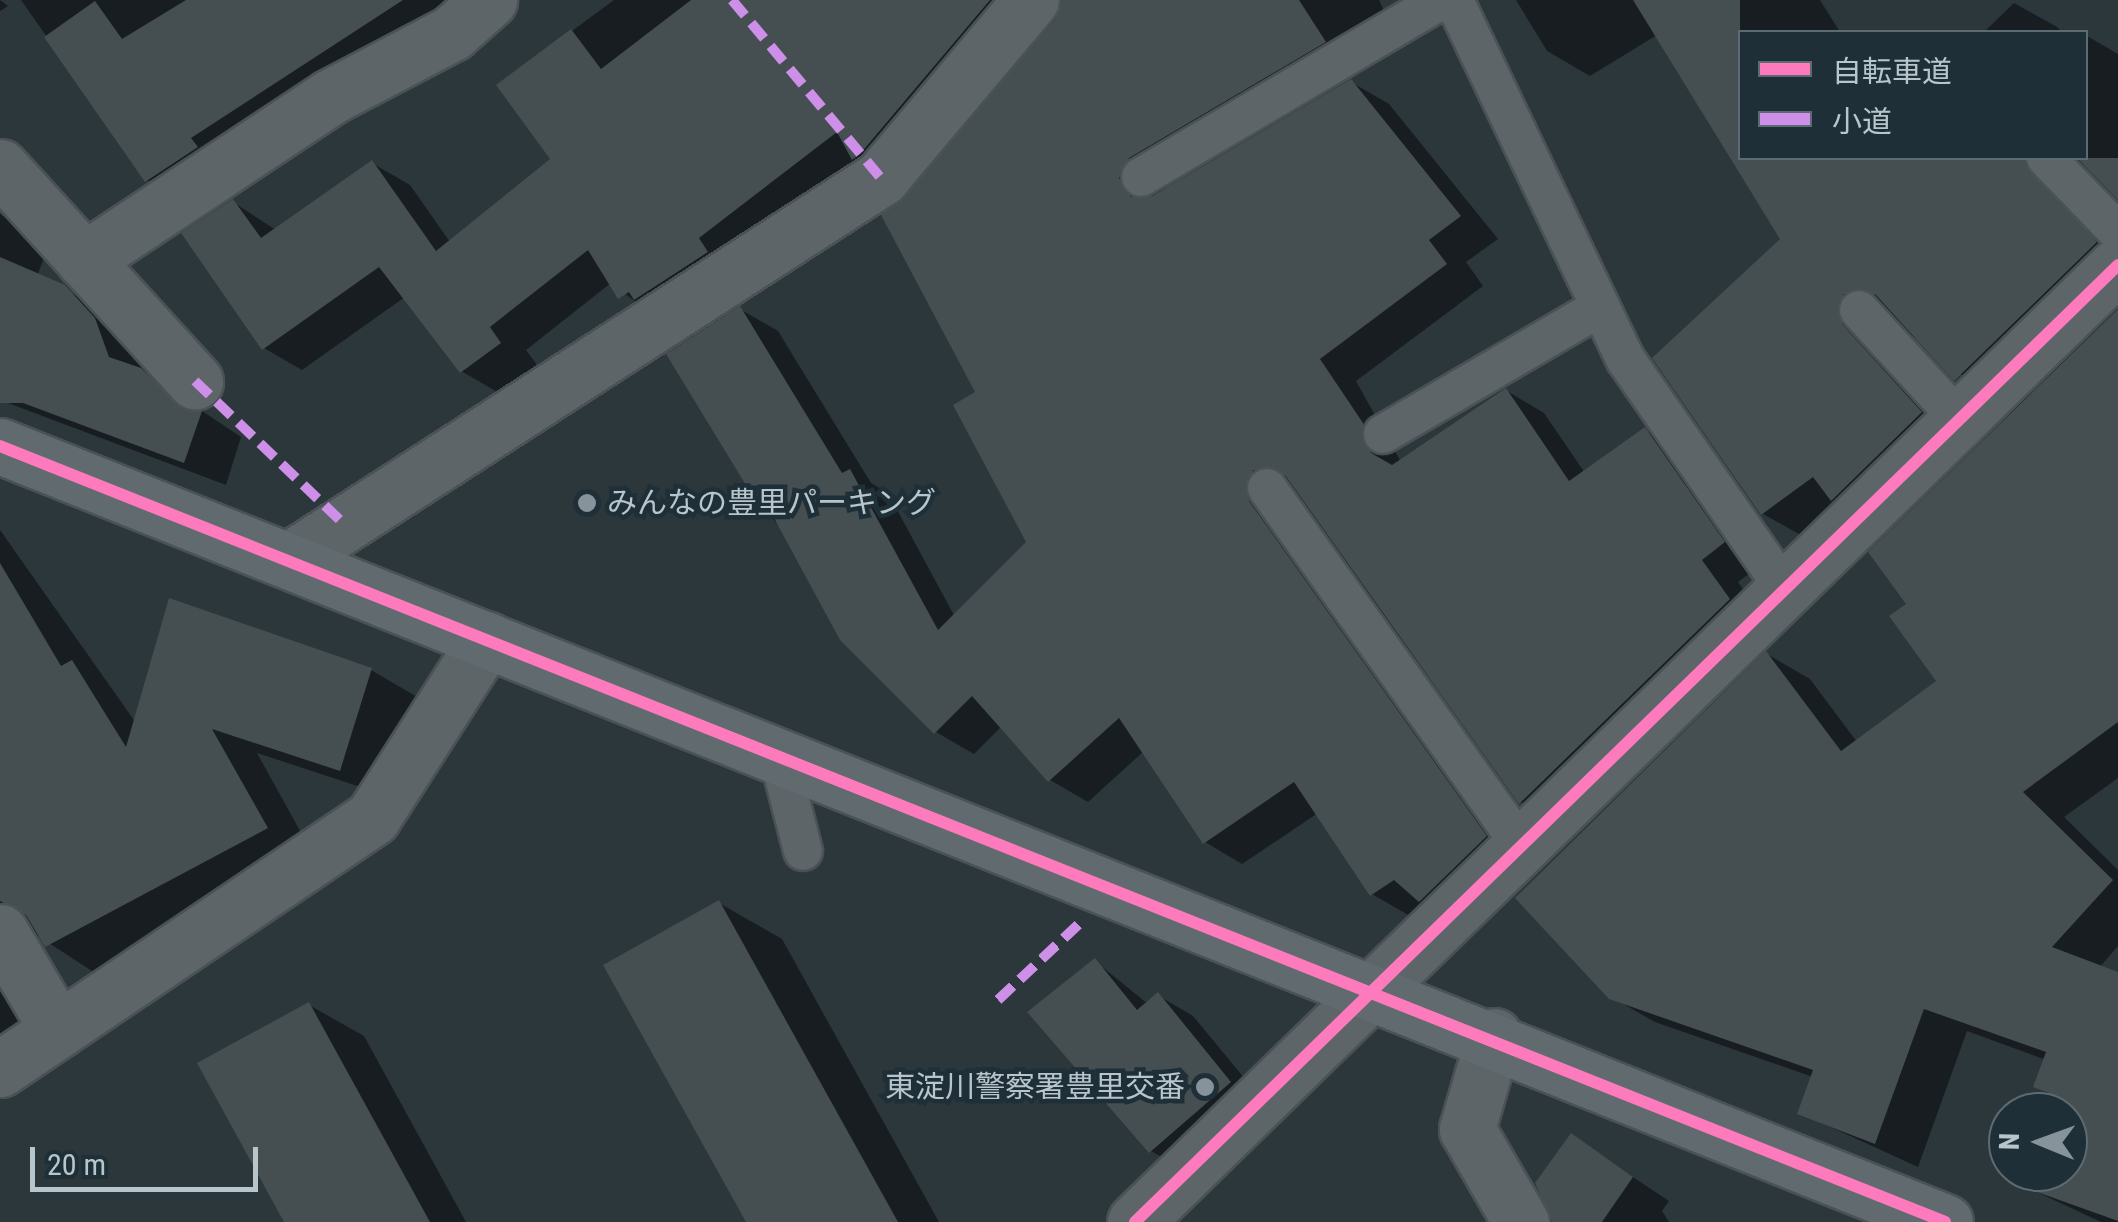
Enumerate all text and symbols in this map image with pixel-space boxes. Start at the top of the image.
legend [1738,30,2088,160]
text: 自転車道 [1832,54,1952,89]
text: 小道 [1832,104,1892,139]
place label: みんなの豊里パーキング [607,485,937,521]
marker: みんなの豊里パーキング [576,492,598,514]
place label: 東淀川警察署豊里交番 [885,1069,1185,1105]
marker: 東淀川警察署豊里交番 [1194,1076,1216,1098]
north arrow [1988,1092,2088,1192]
scale bar [35,1127,262,1189]
text: N [1993,1133,2026,1150]
text: 20 m [47,1147,106,1182]

